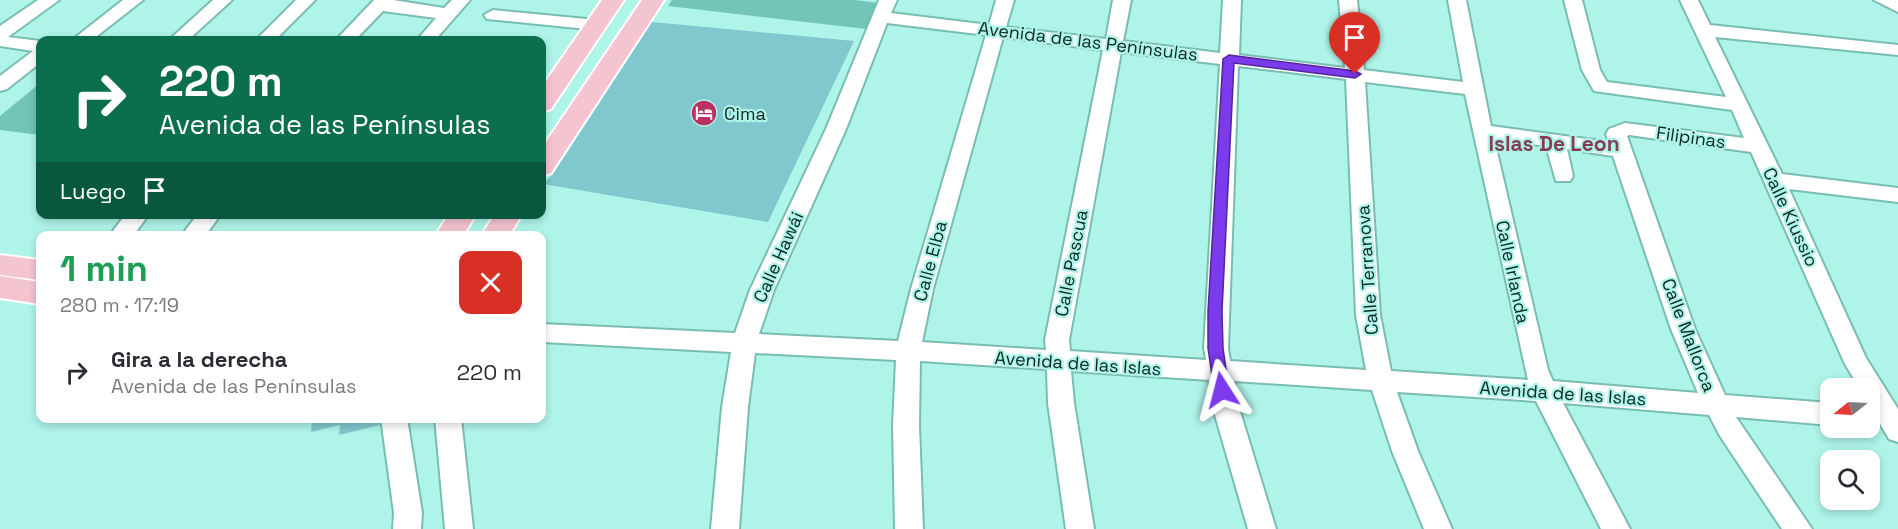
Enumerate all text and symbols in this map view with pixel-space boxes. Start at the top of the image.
pin [1329,12,1380,74]
street label: Avenida de las Penínsulas [977,16,1199,66]
icon: arrive [1338,21,1371,54]
text: 220 m [159,55,283,108]
icon: right [60,60,138,138]
hotel icon: Cima [689,98,719,128]
place label: Cima [724,102,766,125]
text: Avenida de las Penínsulas [159,107,491,142]
street label: Filipinas [1655,121,1727,153]
district label: Islas De Leon [1488,130,1620,157]
street label: Calle Kiussio [1758,164,1824,270]
icon: arrive [138,174,171,207]
text: Luego [60,177,126,205]
street label: Calle Terranova [1351,204,1383,336]
street label: Calle Hawái [748,208,808,306]
street label: Calle Pascua [1049,208,1093,318]
street label: Calle Elba [908,218,952,304]
street label: Calle Irlanda [1491,218,1535,326]
text: 1 min [60,246,148,292]
button: close [459,251,522,314]
street label: Calle Mallorca [1657,275,1721,395]
text: 280 m · 17:19 [60,292,179,318]
text: Gira a la derecha [111,345,288,373]
street label: Avenida de las Islas [994,346,1162,380]
icon: right [60,356,93,389]
text: 220 m [457,358,522,386]
position arrow [1190,358,1254,422]
text: Avenida de las Penínsulas [111,373,357,399]
street label: Avenida de las Islas [1479,376,1647,410]
north arrow [1820,378,1880,438]
map controls [1820,378,1880,510]
button: search [1820,450,1880,510]

